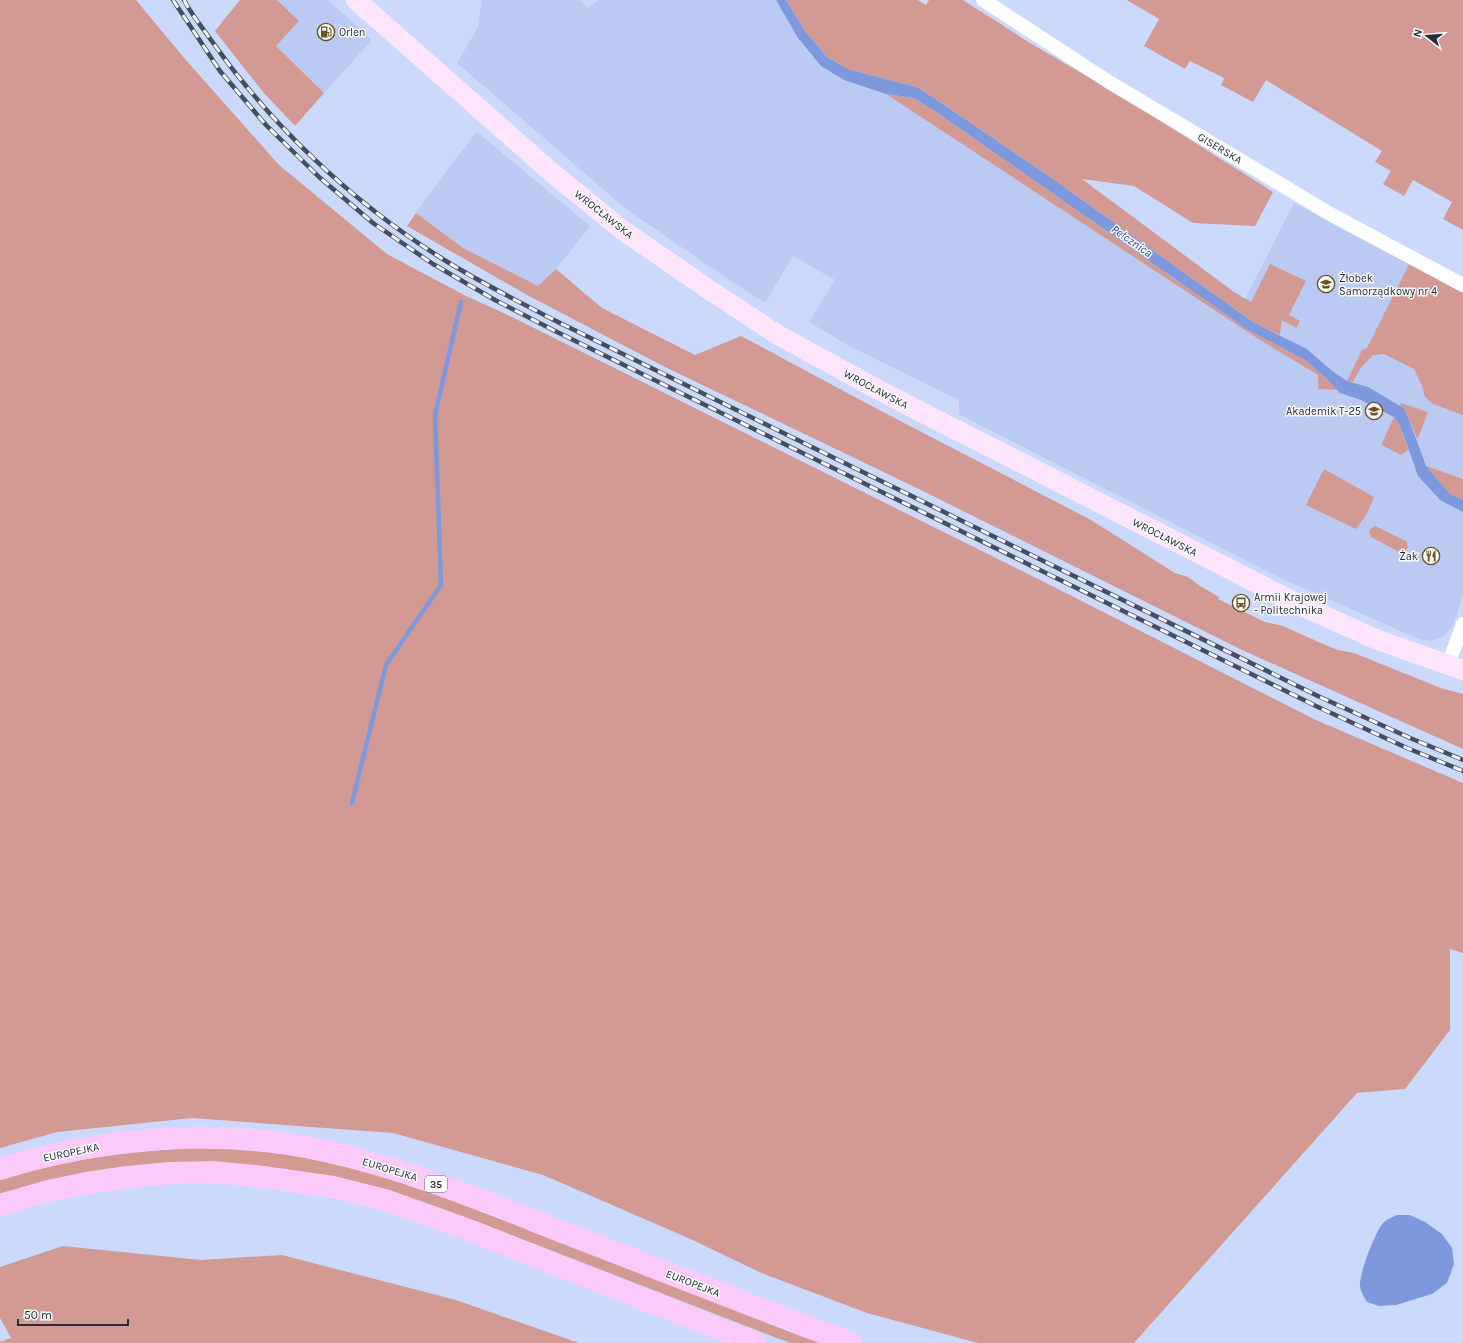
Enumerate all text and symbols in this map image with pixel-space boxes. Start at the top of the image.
north arrow [1407,16,1447,56]
fuel station icon: Orlen [316,22,336,42]
place label: Orlen [339,26,365,39]
text: N [1411,28,1425,39]
street label: GISERSKA [1195,130,1245,167]
street label: WROCŁAWSKA [572,187,636,242]
water label: Pełcznica [1109,222,1155,260]
place label: Żłobek Samorządkowy nr 4 [1339,271,1437,298]
school or university icon: Żłobek Samorządkowy nr 4 [1316,274,1336,294]
street label: WROCŁAWSKA [841,367,911,412]
school or university icon: Akademik T-25 [1364,401,1384,421]
place label: Akademik T-25 [1286,405,1361,418]
street label: WROCŁAWSKA [1130,516,1200,560]
restaurant icon: Żak [1421,546,1441,566]
place label: Żak [1399,549,1418,563]
place label: Armii Krajowej - Politechnika [1254,591,1327,617]
bus stop icon: Armii Krajowej - Politechnika [1231,593,1251,613]
street label: EUROPEJKA [42,1140,101,1165]
street label: EUROPEJKA [361,1155,420,1184]
road number: 35 [425,1176,447,1192]
street label: EUROPEJKA [664,1267,722,1300]
scale bar [18,1301,128,1327]
text: 50 m [24,1308,52,1322]

